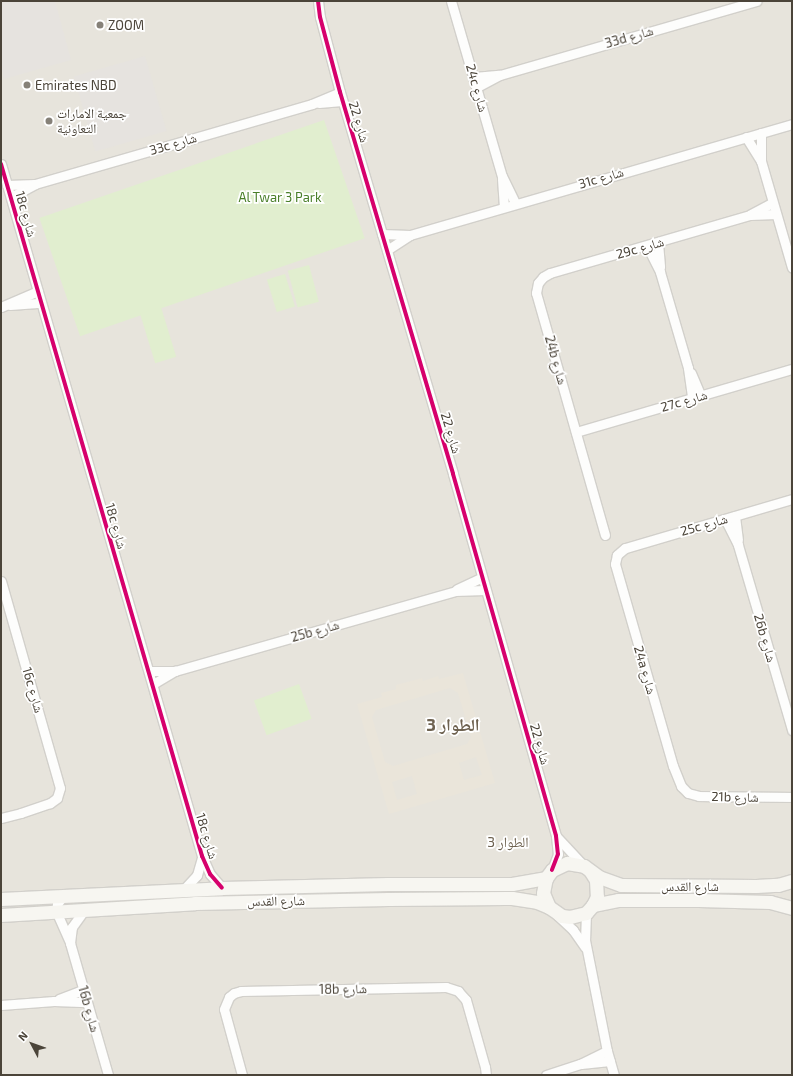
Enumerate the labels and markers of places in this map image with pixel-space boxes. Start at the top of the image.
place label: ZOOM [108,17,144,33]
marker: ZOOM [95,20,105,30]
place label: Emirates NBD [35,77,117,93]
marker: Emirates NBD [22,80,32,90]
place label: جمعية الامارات التعاونية [57,106,127,137]
marker: جمعية الامارات التعاونية [44,116,54,126]

